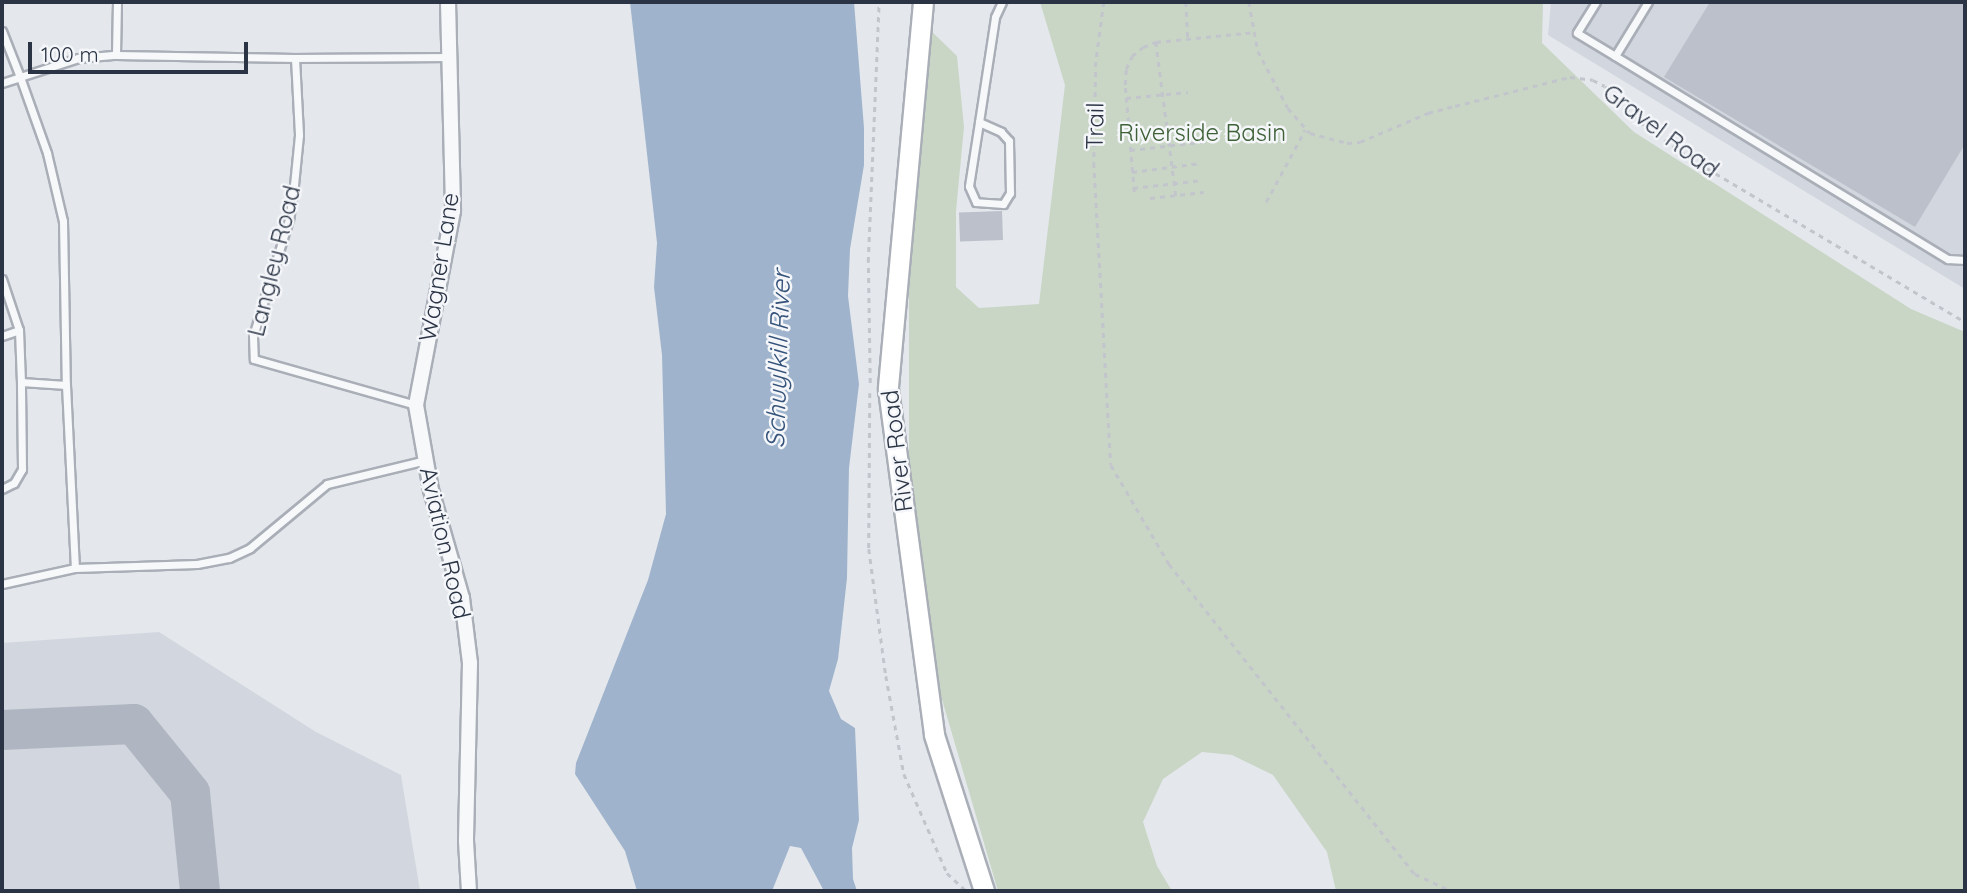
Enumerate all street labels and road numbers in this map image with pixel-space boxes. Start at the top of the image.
street label: Gravel Road [1597,78,1725,184]
street label: Trail [1080,102,1110,150]
street label: Langley Road [241,183,307,339]
street label: Wagner Lane [413,190,465,344]
street label: River Road [875,388,919,514]
street label: Aviation Road [414,464,476,622]

